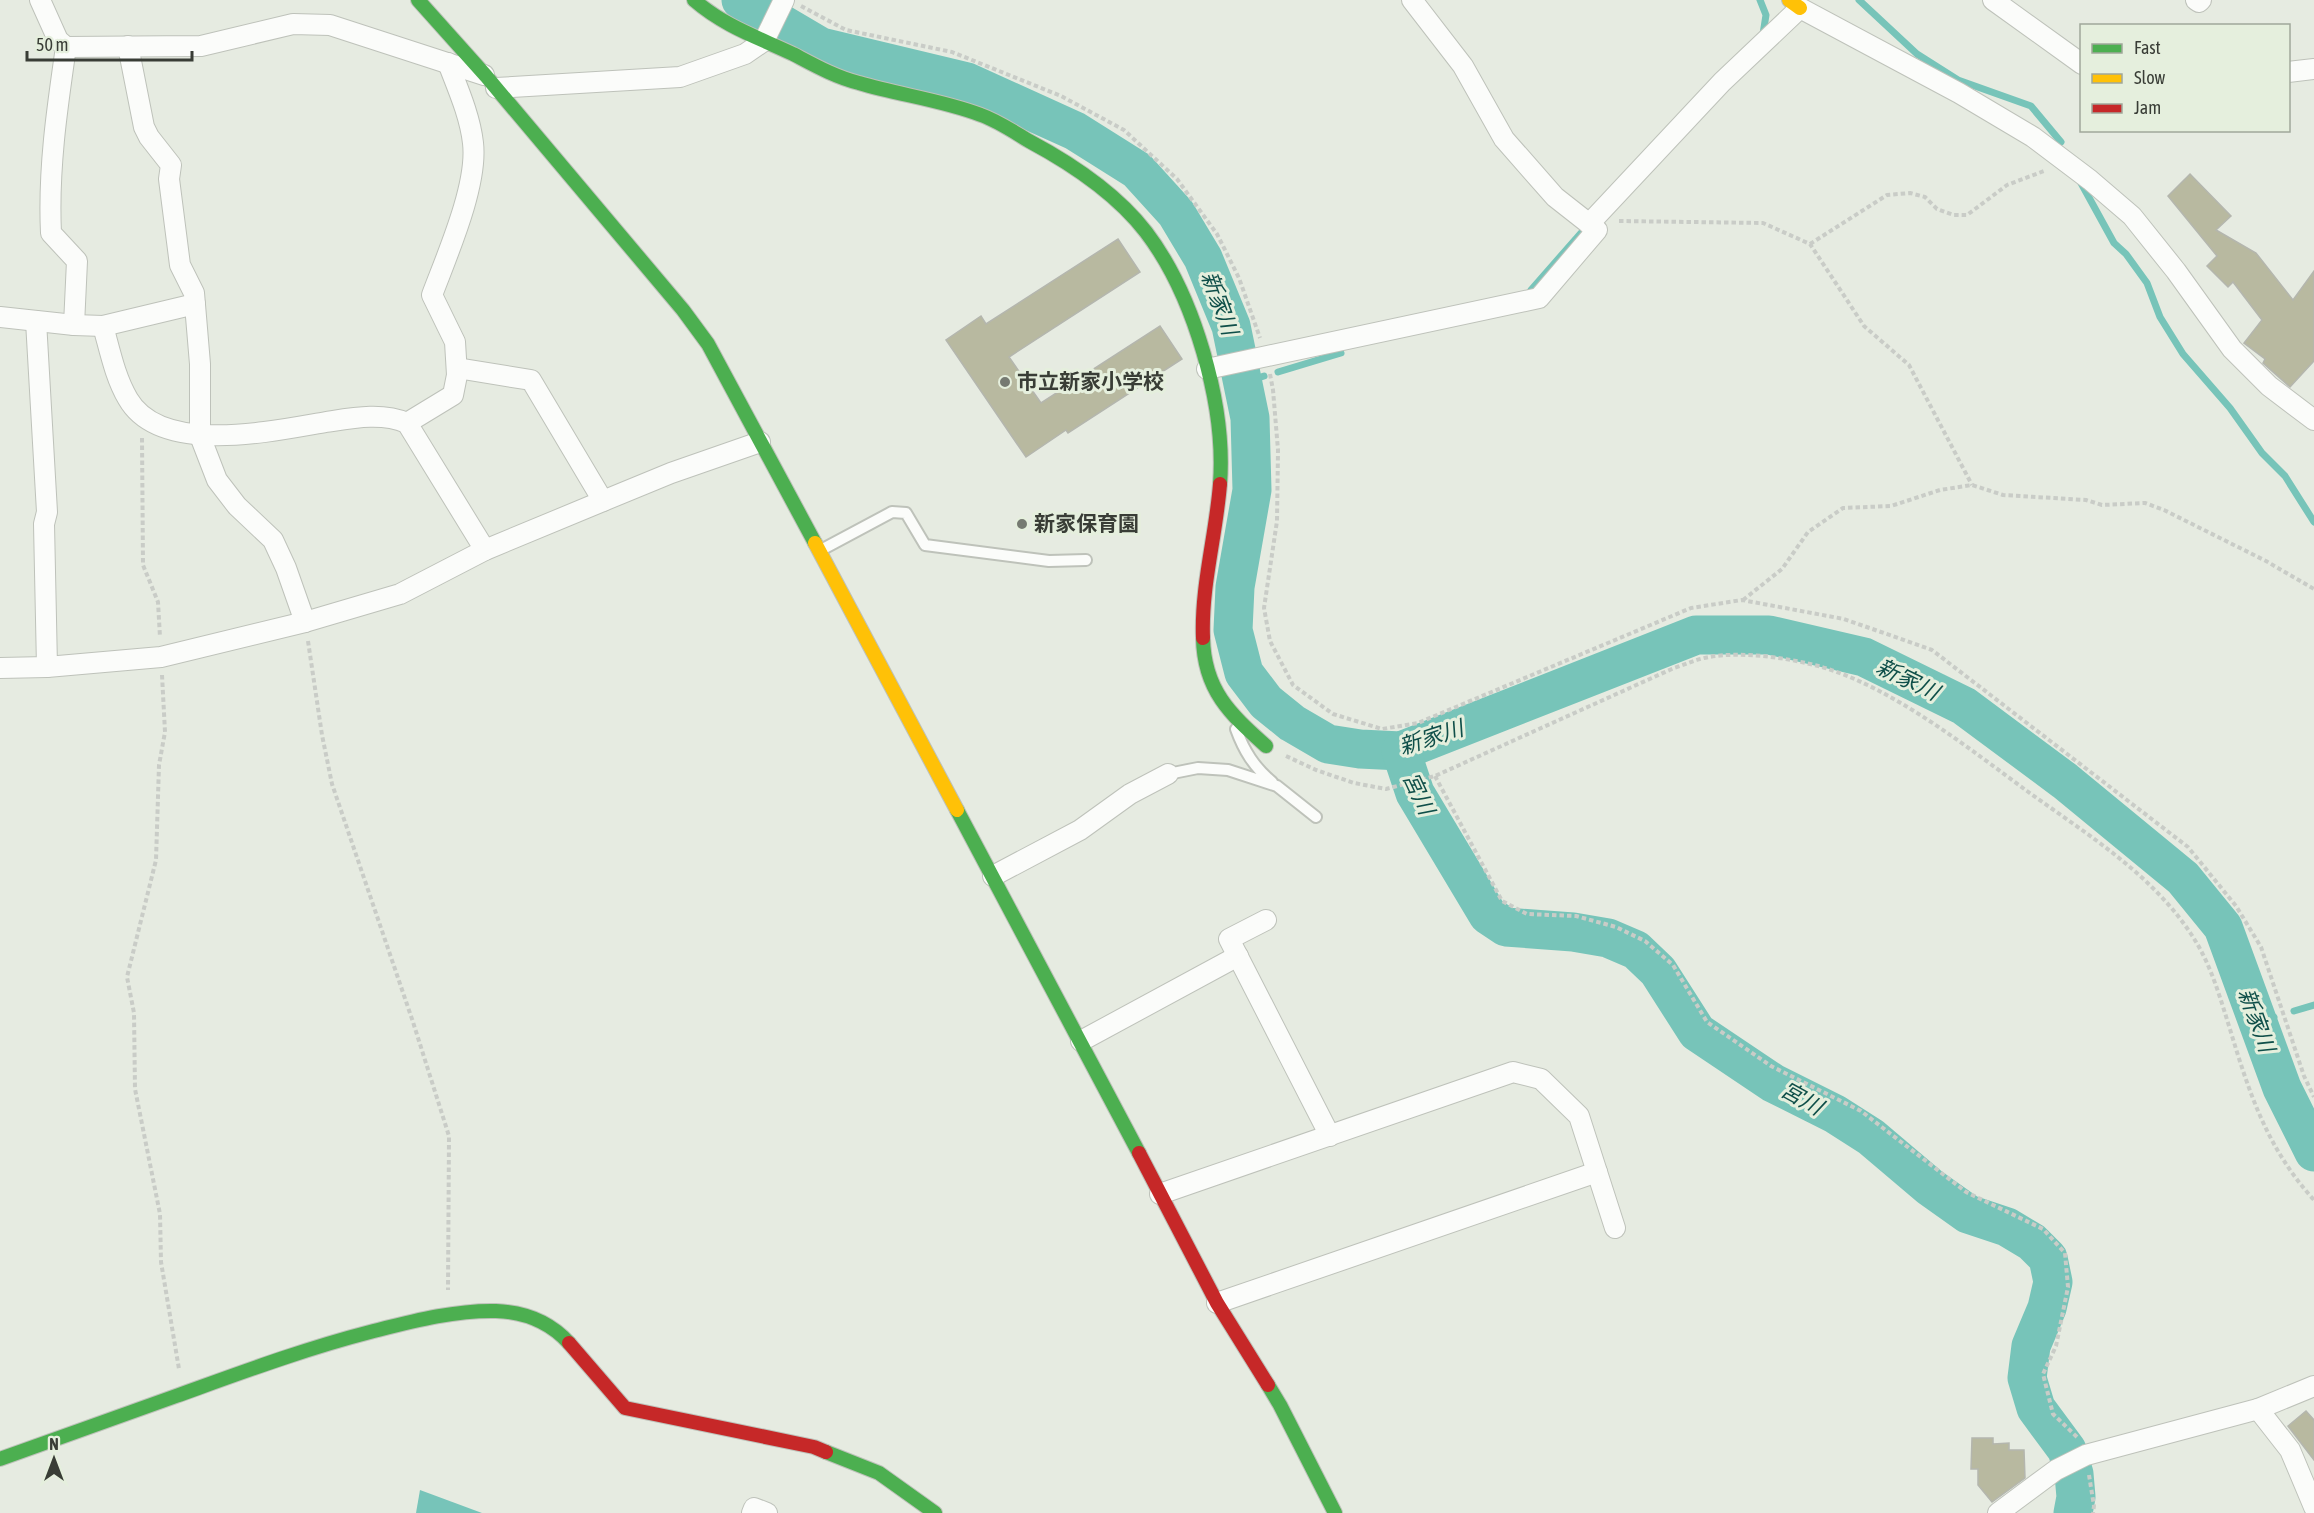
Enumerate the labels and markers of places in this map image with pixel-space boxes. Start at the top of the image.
place label: 市立新家小学校 [1017,369,1164,393]
marker: 市立新家小学校 [998,375,1012,389]
place label: 新家保育園 [1034,511,1139,535]
marker: 新家保育園 [1015,517,1029,531]

